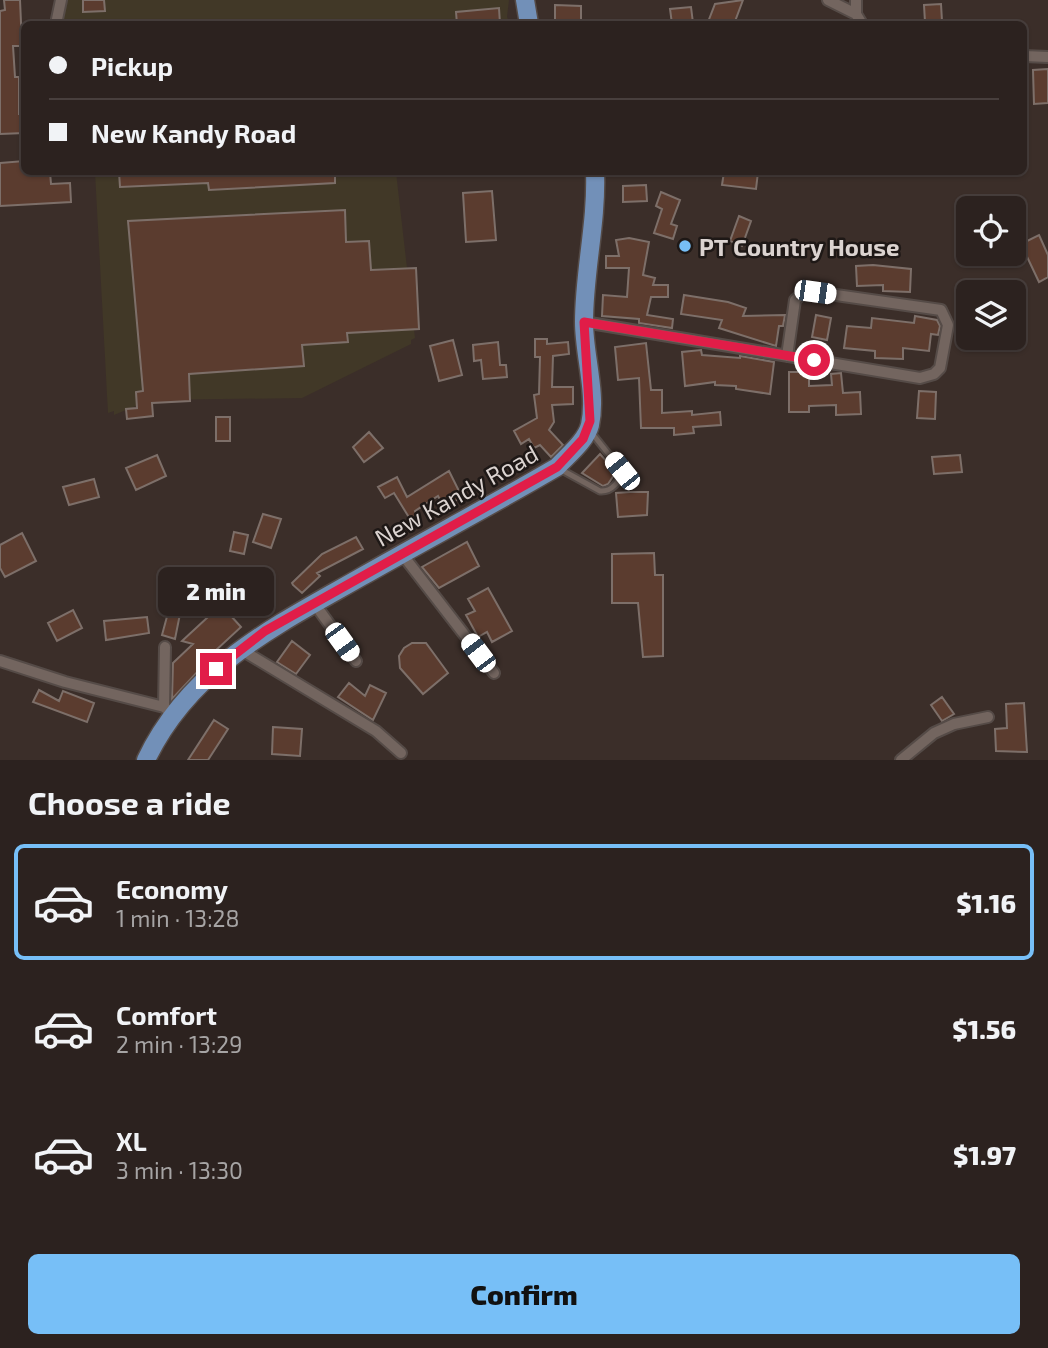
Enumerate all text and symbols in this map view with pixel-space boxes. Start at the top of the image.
text: Pickup [91,50,173,81]
text: New Kandy Road [91,117,296,148]
map controls [956,196,1026,350]
button: locate [956,196,1026,266]
place label: PT Country House [699,232,899,261]
marker: PT Country House [677,238,693,254]
car [793,279,838,305]
button: layers [956,280,1026,350]
route start [798,344,830,376]
street label: New Kandy Road [369,438,543,552]
car [601,448,644,494]
callout: 2 min [158,568,274,616]
text: 2 min [186,577,246,605]
car [322,619,363,665]
car [457,630,500,676]
route end [200,653,232,685]
text: Choose a ride [28,783,231,821]
icon: car [32,871,95,934]
text: Economy [116,873,228,904]
text: $1.16 [956,887,1016,918]
text: 1 min · 13:28 [116,904,239,932]
icon: car [32,997,95,1060]
text: Comfort [116,999,217,1030]
text: $1.56 [952,1013,1016,1044]
text: 2 min · 13:29 [116,1030,242,1058]
icon: car [32,1123,95,1186]
text: XL [116,1125,147,1156]
text: $1.97 [953,1139,1016,1170]
text: 3 min · 13:30 [116,1156,243,1184]
button: Confirm [28,1254,1020,1334]

